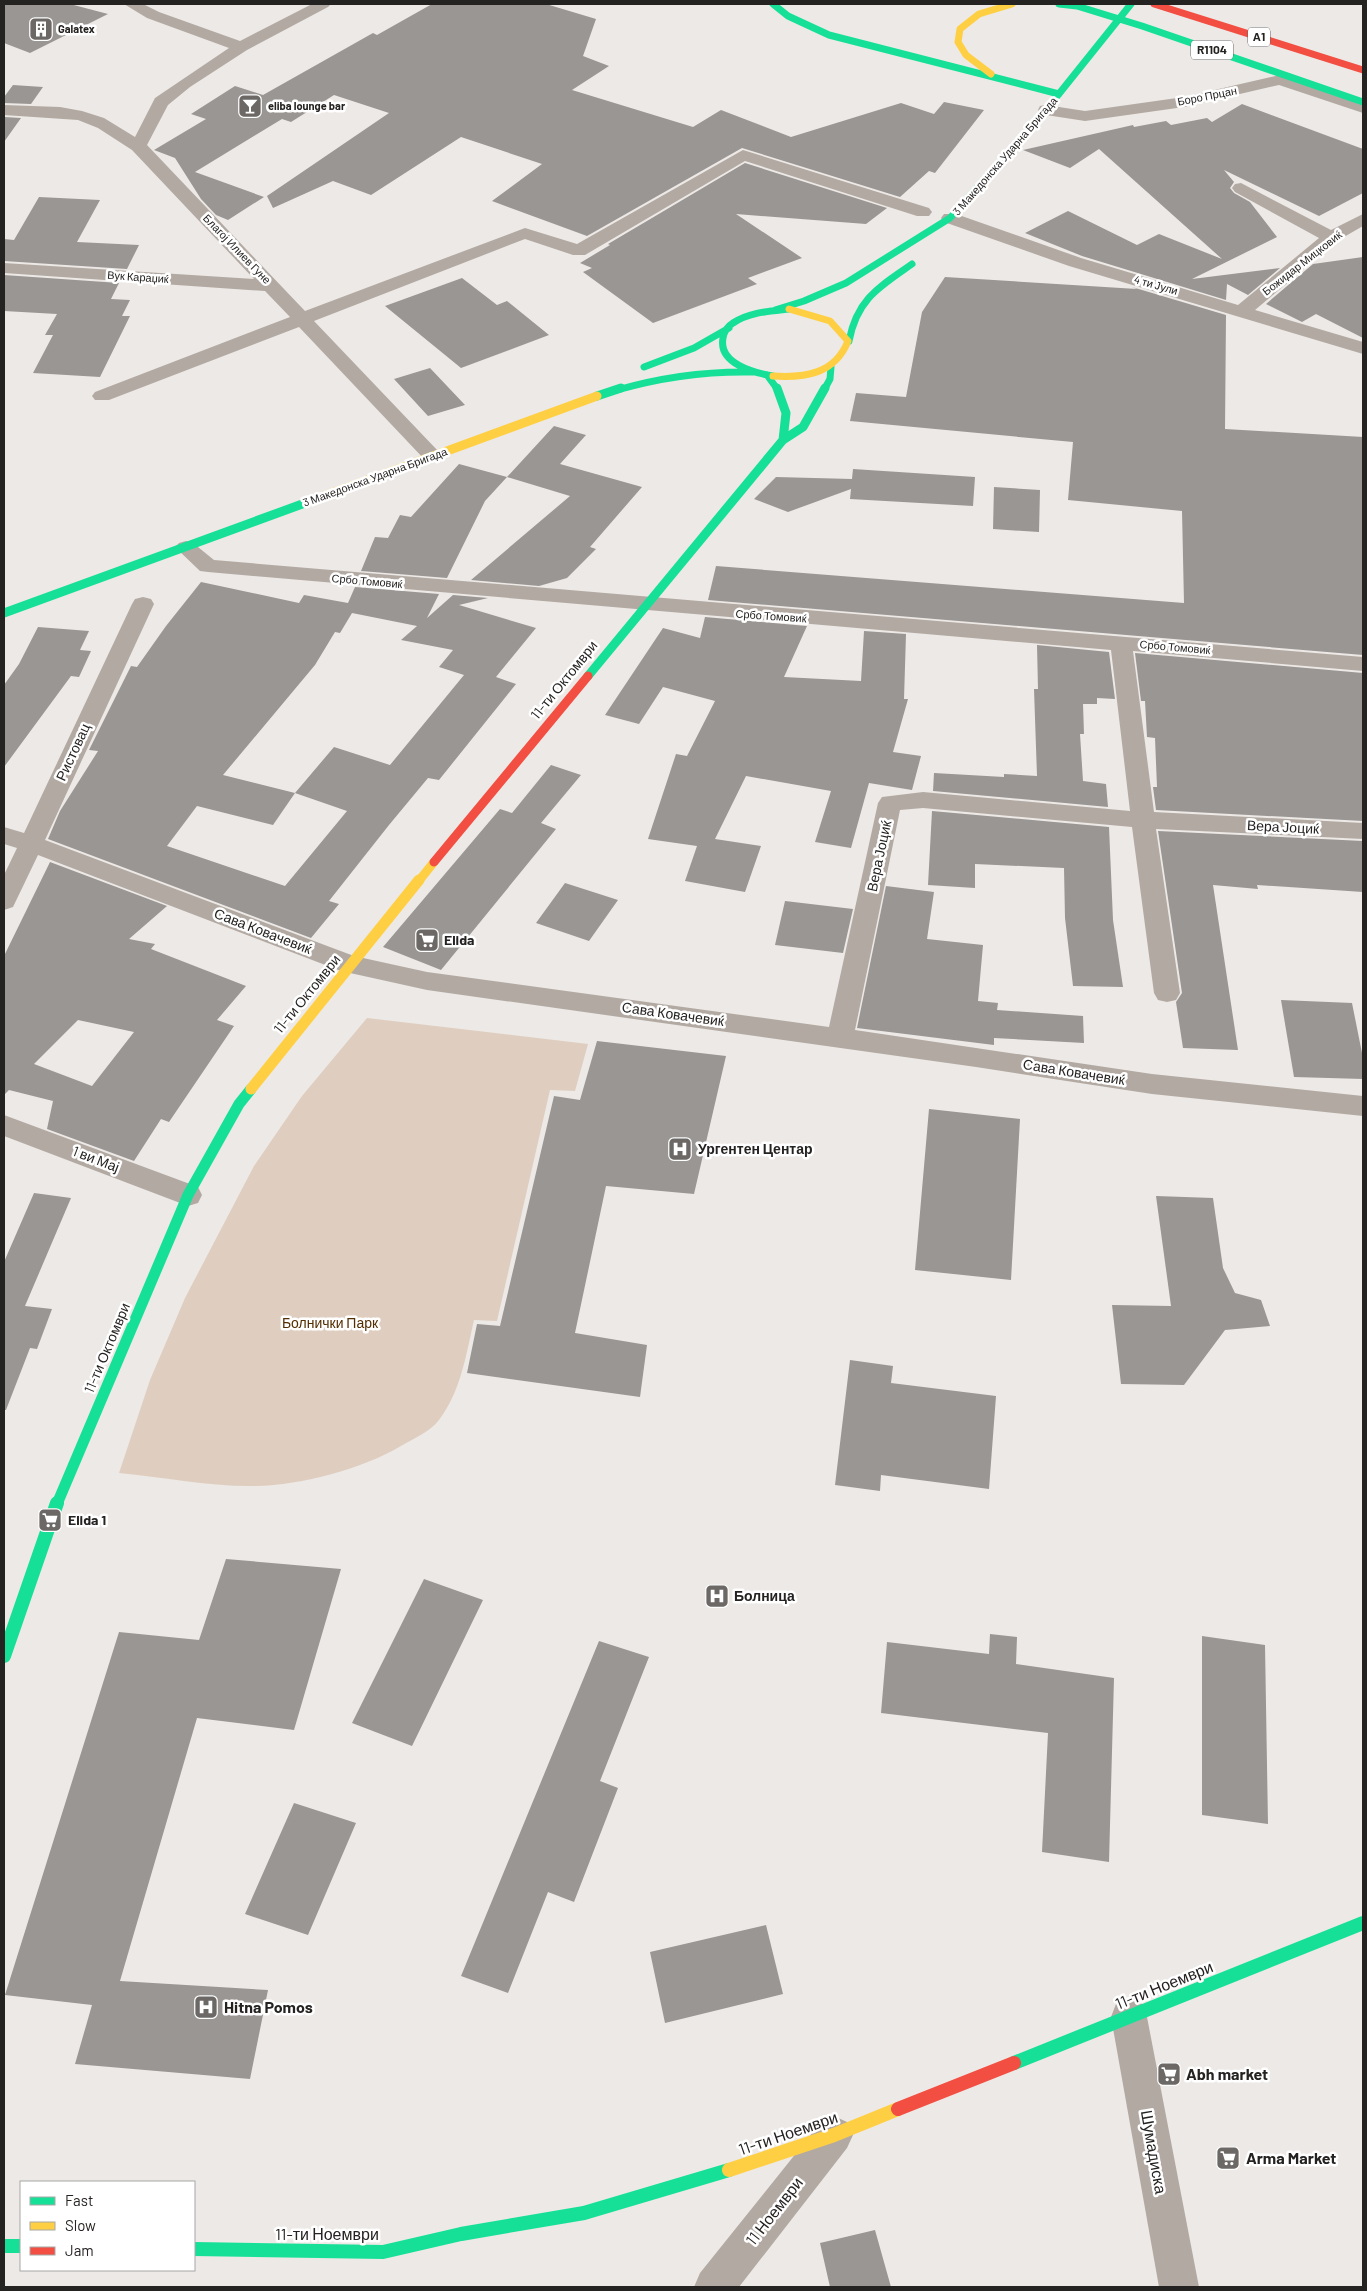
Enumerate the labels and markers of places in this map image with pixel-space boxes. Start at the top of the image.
building icon: Galatex [28,16,54,42]
place label: Galatex [58,22,95,35]
bar icon: eliba lounge bar [237,93,263,119]
place label: eliba lounge bar [268,99,346,112]
supermarket icon: Elida [414,927,440,953]
place label: Elida [444,931,474,948]
hospital icon: Ургентен Центар [667,1136,693,1162]
place label: Ургентен Центар [698,1140,813,1157]
supermarket icon: Elida 1 [37,1507,63,1533]
place label: Elida 1 [68,1511,106,1528]
hospital icon: Болница [704,1583,730,1609]
place label: Болница [734,1587,795,1604]
hospital icon: Hitna Pomos [193,1994,219,2020]
place label: Hitna Pomos [224,1997,313,2016]
supermarket icon: Abh market [1156,2061,1182,2087]
place label: Abh market [1186,2064,1268,2083]
supermarket icon: Arma Market [1215,2145,1241,2171]
place label: Arma Market [1246,2148,1336,2167]

